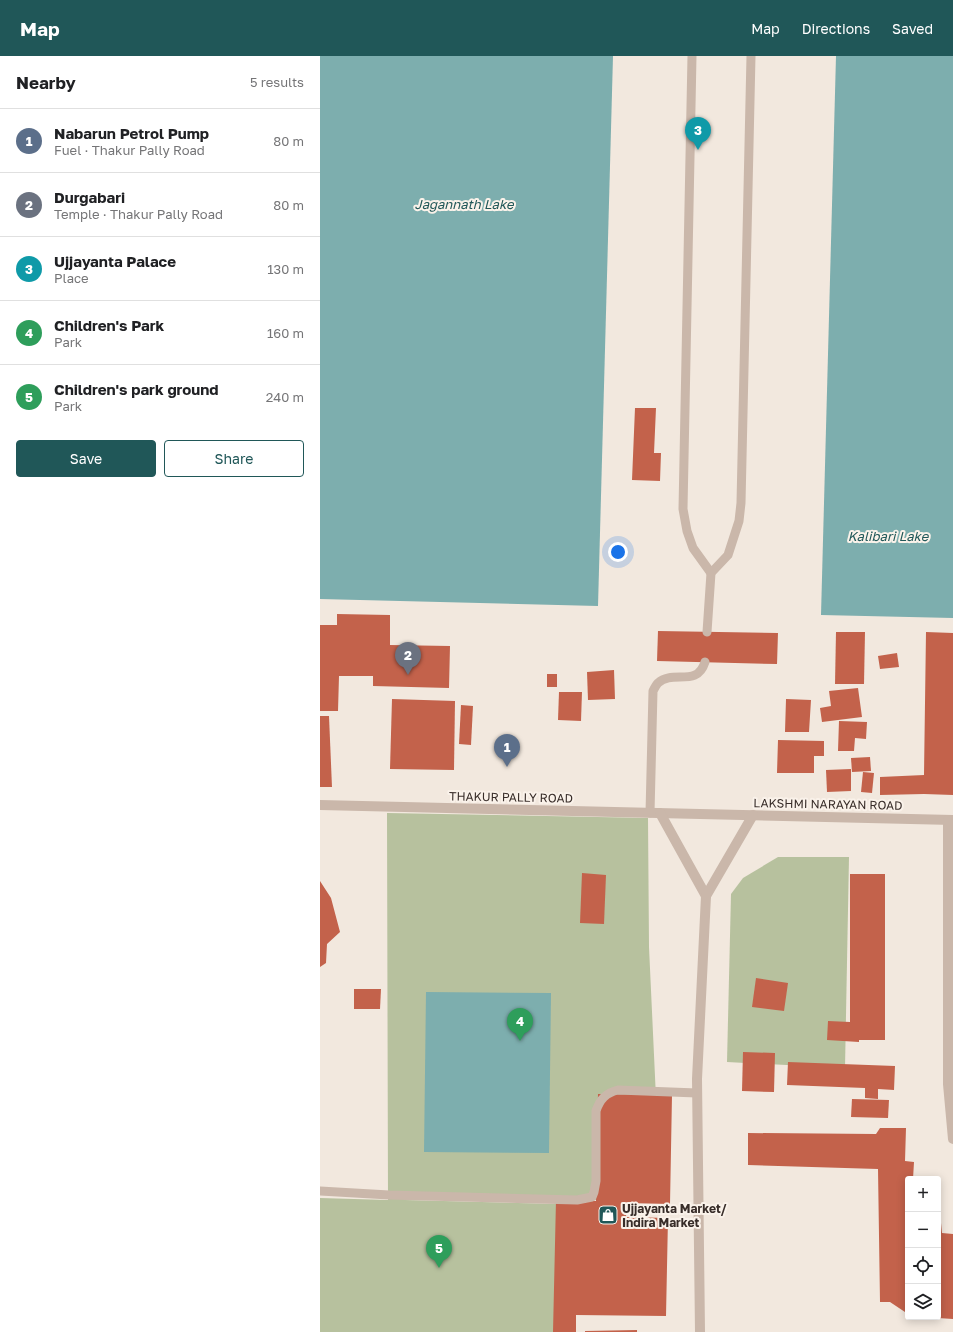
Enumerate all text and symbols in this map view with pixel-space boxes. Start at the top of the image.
text: Map [20,17,60,40]
text: Map [751,20,780,37]
text: Directions [802,20,870,37]
text: Saved [892,20,933,37]
text: Nearby [16,72,76,93]
text: 5 results [250,74,304,90]
pin: 3 [685,117,711,150]
text: Nabarun Petrol Pump [54,124,209,142]
text: 1 [26,133,32,149]
text: 80 m [273,133,304,149]
text: Fuel · Thakur Pally Road [54,142,205,158]
text: Durgabari [54,188,125,206]
water label: Jagannath Lake [414,196,515,212]
text: 2 [25,197,33,213]
text: 80 m [273,197,304,213]
text: Temple · Thakur Pally Road [54,206,223,222]
text: Ujjayanta Palace [54,252,176,270]
text: 3 [25,261,33,277]
text: 130 m [267,261,304,277]
text: Place [54,270,89,286]
text: Children's Park [54,316,164,334]
text: 4 [25,325,33,341]
text: 160 m [267,325,304,341]
text: Park [54,334,82,350]
text: Children's park ground [54,380,218,398]
text: 5 [25,389,33,405]
text: 240 m [266,389,304,405]
text: Park [54,398,82,414]
button: Save [16,440,156,477]
button: Share [164,440,304,477]
water label: Kalibari Lake [848,528,930,544]
your location [608,542,628,562]
pin: 2 [395,642,421,675]
pin: 1 [494,734,520,767]
street label: THAKUR PALLY ROAD [449,788,573,806]
street label: LAKSHMI NARAYAN ROAD [753,795,903,813]
pin: 4 [507,1008,533,1041]
map controls [905,1176,941,1320]
button: + [905,1176,941,1212]
place label: Ujjayanta Market/ Indira Market [622,1201,727,1230]
shop icon: Ujjayanta Market/ Indira Market [597,1204,619,1226]
button: − [905,1212,941,1248]
pin: 5 [426,1235,452,1268]
button: locate [905,1248,941,1284]
button: layers [905,1284,941,1320]

